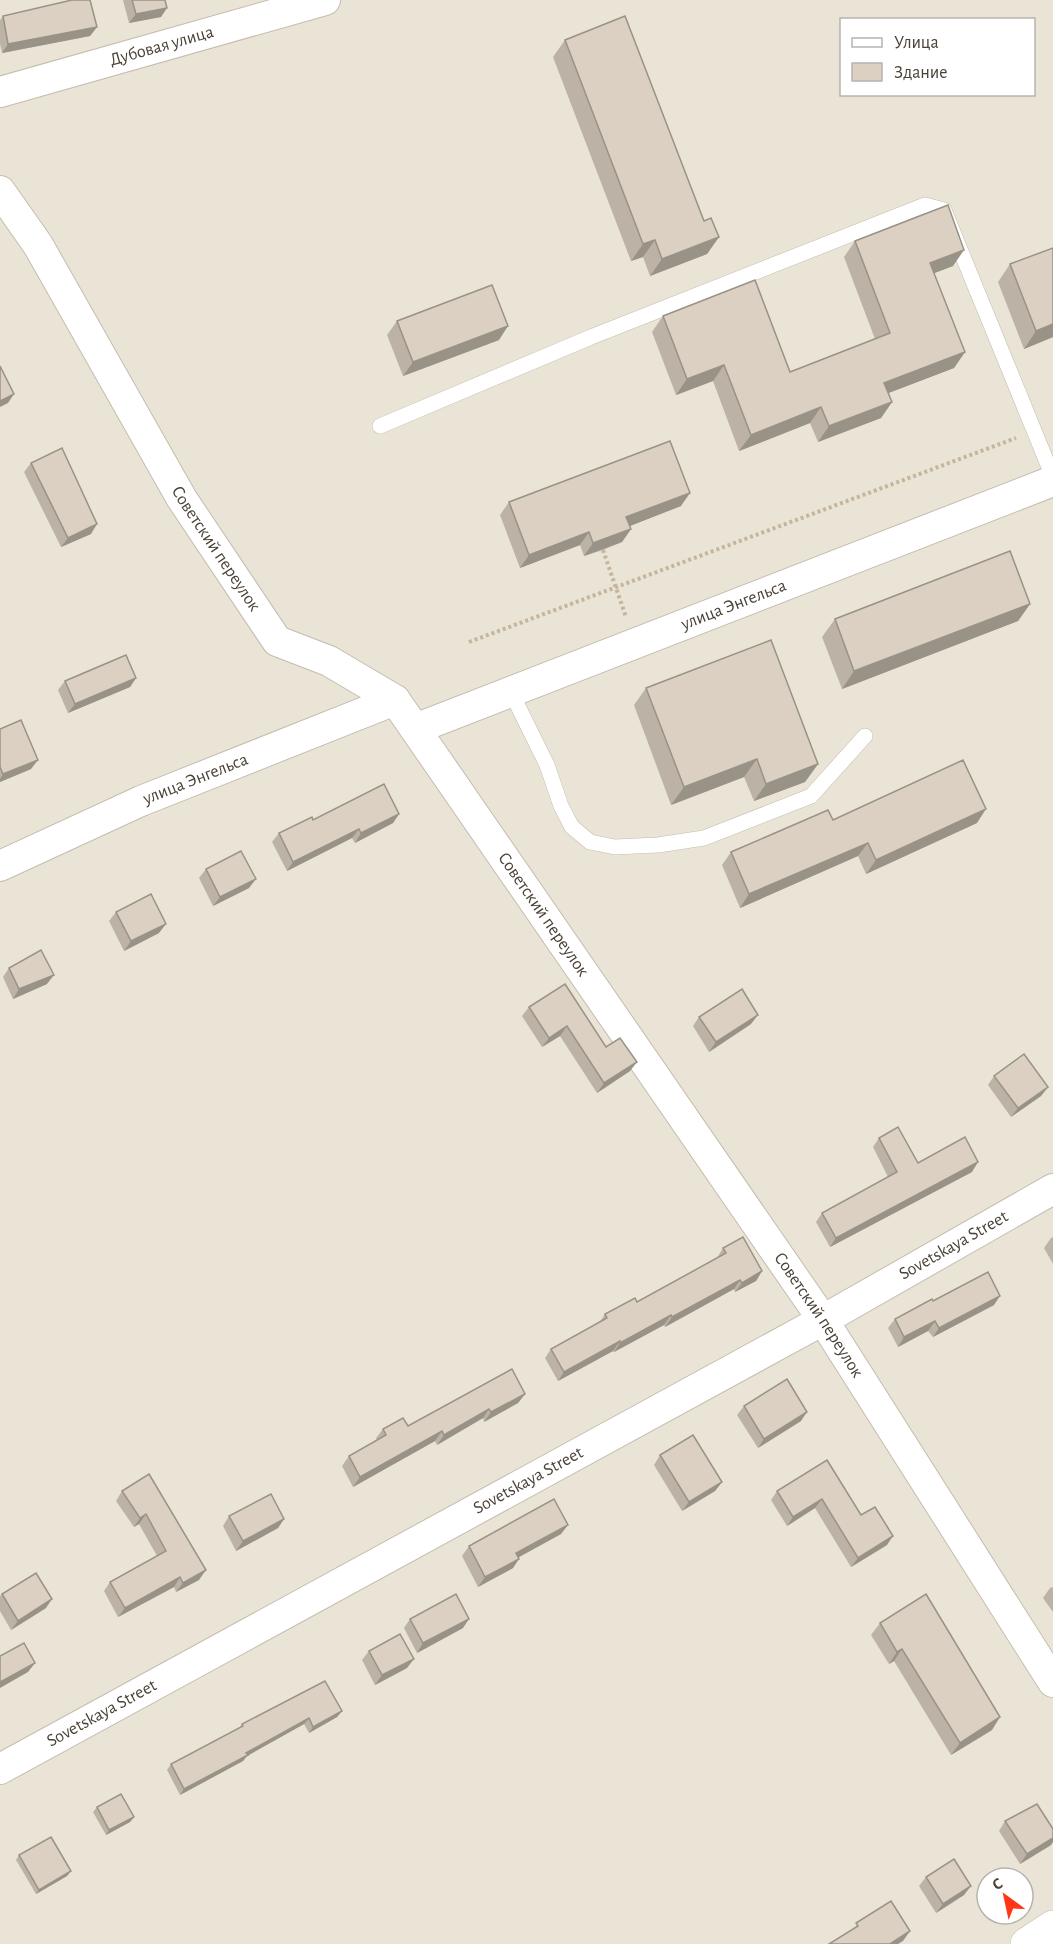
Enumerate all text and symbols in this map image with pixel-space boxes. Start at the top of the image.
legend [840,18,1035,96]
street label: Дубовая улица [108,23,216,70]
text: Улица [894,34,939,52]
text: Здание [894,64,948,82]
street label: Советский переулок [168,483,264,615]
street label: улица Энгельса [678,577,789,634]
street label: улица Энгельса [140,750,251,809]
street label: Советский переулок [494,849,592,980]
street label: Sovetskaya Street [896,1207,1011,1284]
street label: Советский переулок [770,1249,867,1382]
street label: Sovetskaya Street [471,1443,587,1518]
street label: Sovetskaya Street [44,1676,160,1751]
north arrow [975,1866,1035,1926]
text: С [989,1875,1006,1893]

